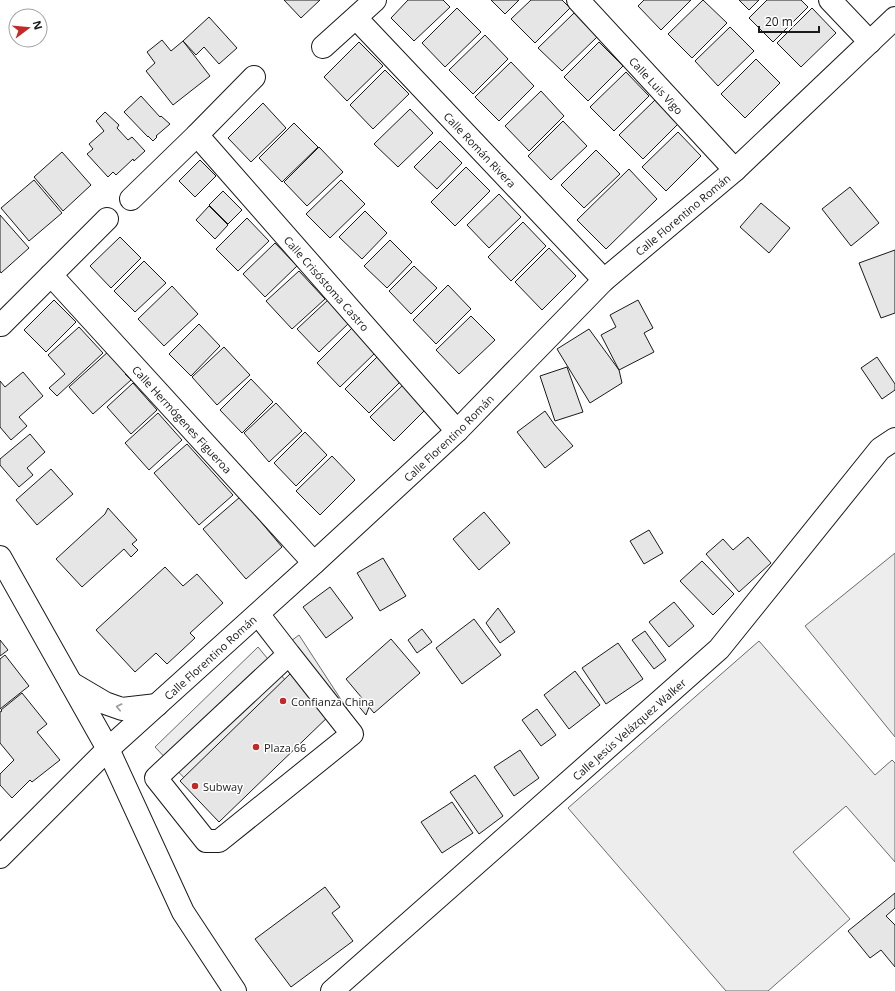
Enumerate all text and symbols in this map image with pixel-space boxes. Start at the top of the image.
north arrow [8,8,48,48]
scale bar [759,8,819,34]
text: 20 m [765,13,793,30]
text: N [30,19,47,31]
street label: Calle Luis Vigo [626,53,687,117]
street label: Calle Román Rivera [441,108,520,191]
street label: Calle Florentino Román [632,170,733,258]
street label: Calle Crisóstoma Castro [281,232,373,334]
street label: Calle Hermógenes Figueroa [129,362,236,476]
street label: Calle Florentino Román [400,391,496,484]
street label: Calle Florentino Román [160,611,259,703]
street label: Calle Jesús Velázquez Walker [569,674,689,783]
place label: Confianza China [291,694,374,709]
marker: Confianza China [278,696,288,706]
one-way arrow [115,703,122,711]
place label: Plaza 66 [264,740,306,755]
marker: Plaza 66 [251,742,261,752]
place label: Subway [203,779,243,794]
marker: Subway [190,781,200,791]

